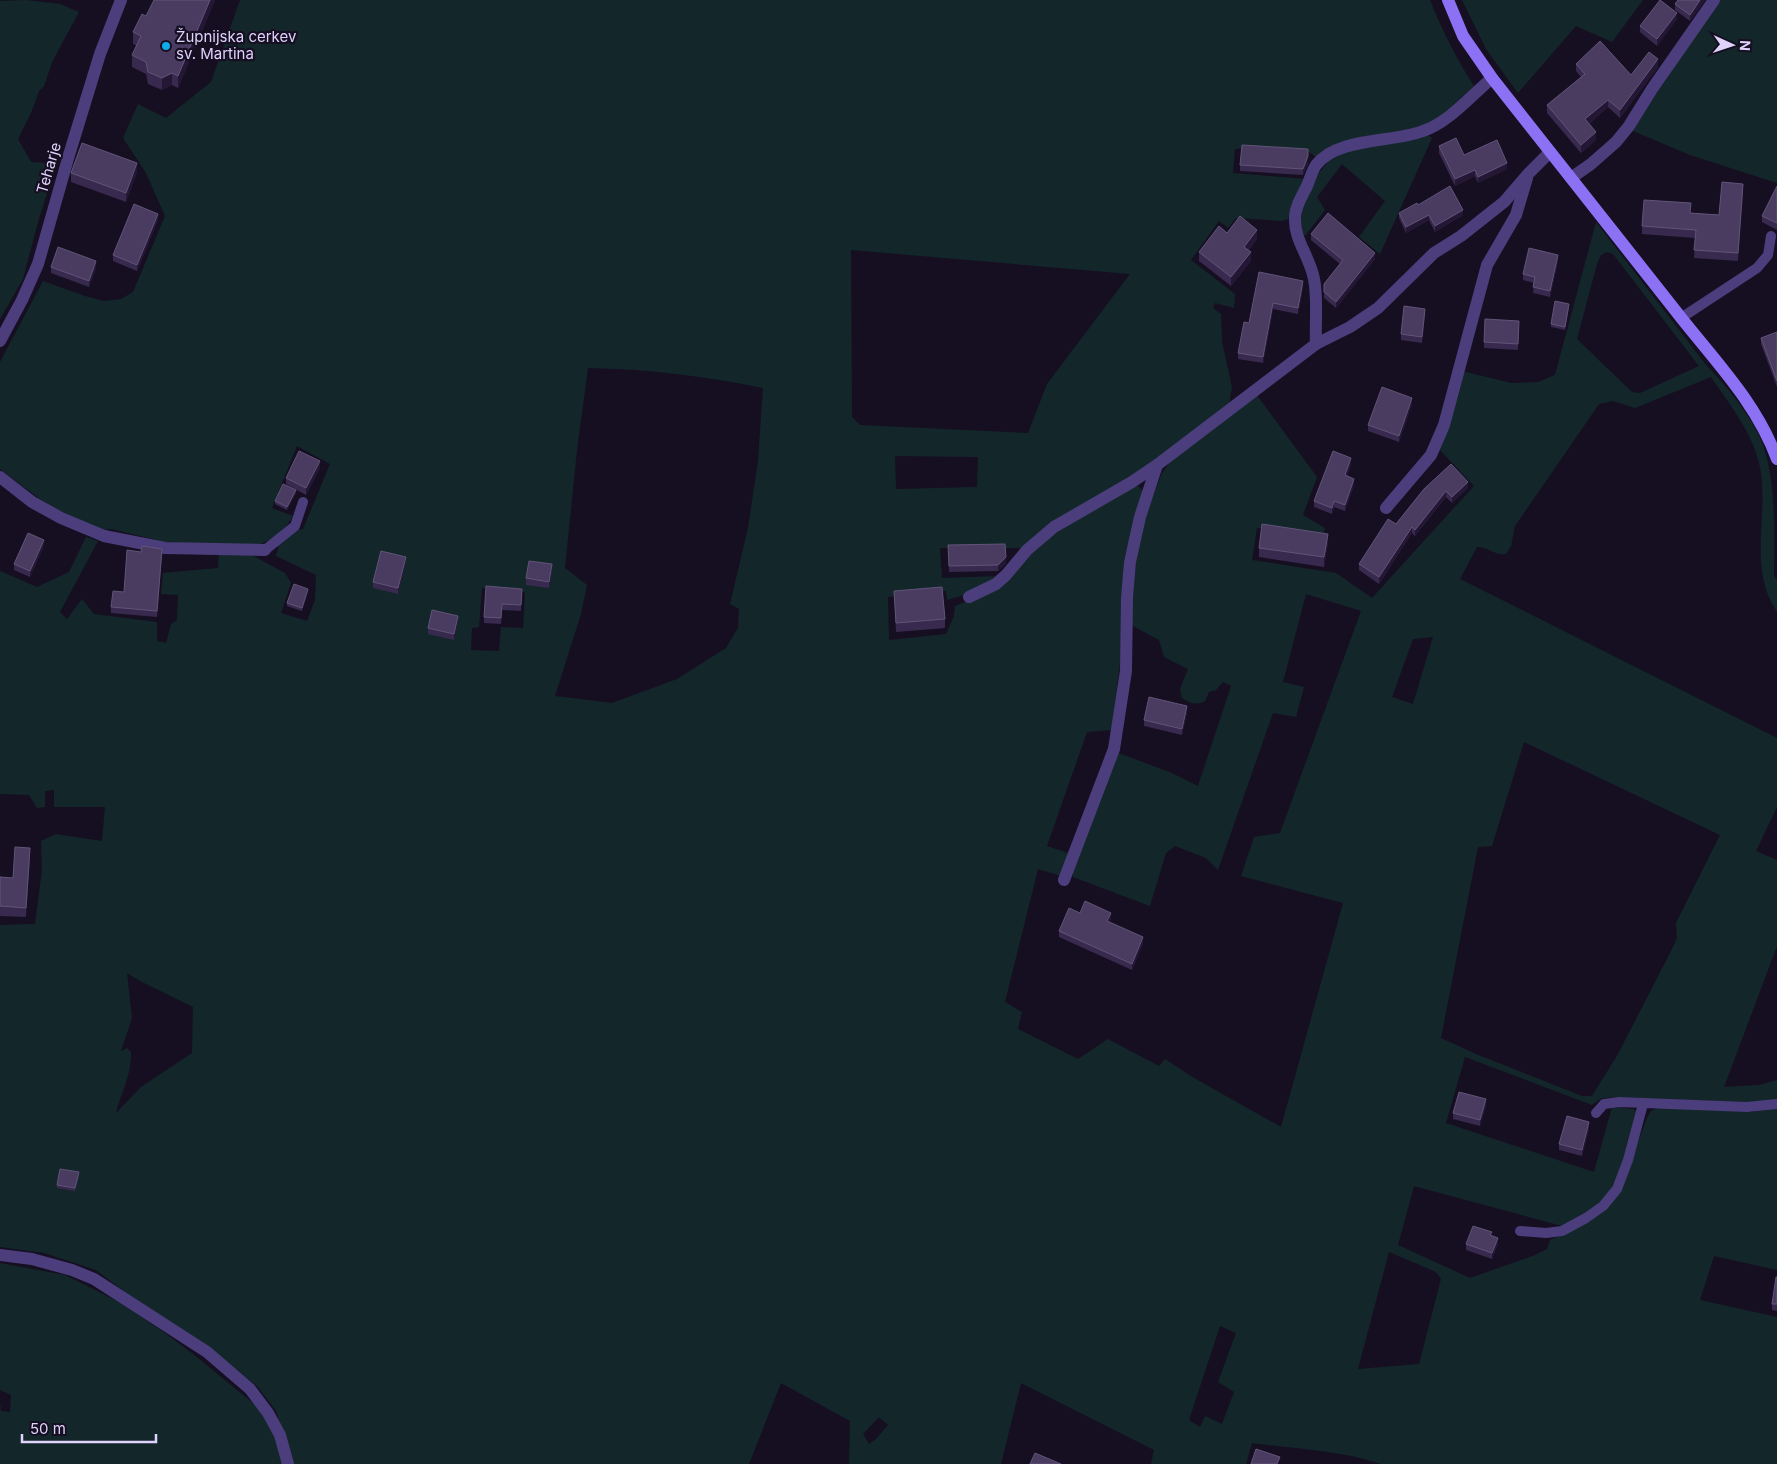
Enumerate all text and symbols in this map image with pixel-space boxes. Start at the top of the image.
north arrow [1707,20,1757,70]
place label: Župnijska cerkev sv. Martina [176,27,297,63]
marker: Župnijska cerkev sv. Martina [160,40,172,52]
text: N [1737,40,1754,51]
street label: Teharje [32,140,65,196]
scale bar [22,1412,156,1444]
text: 50 m [30,1419,66,1438]

